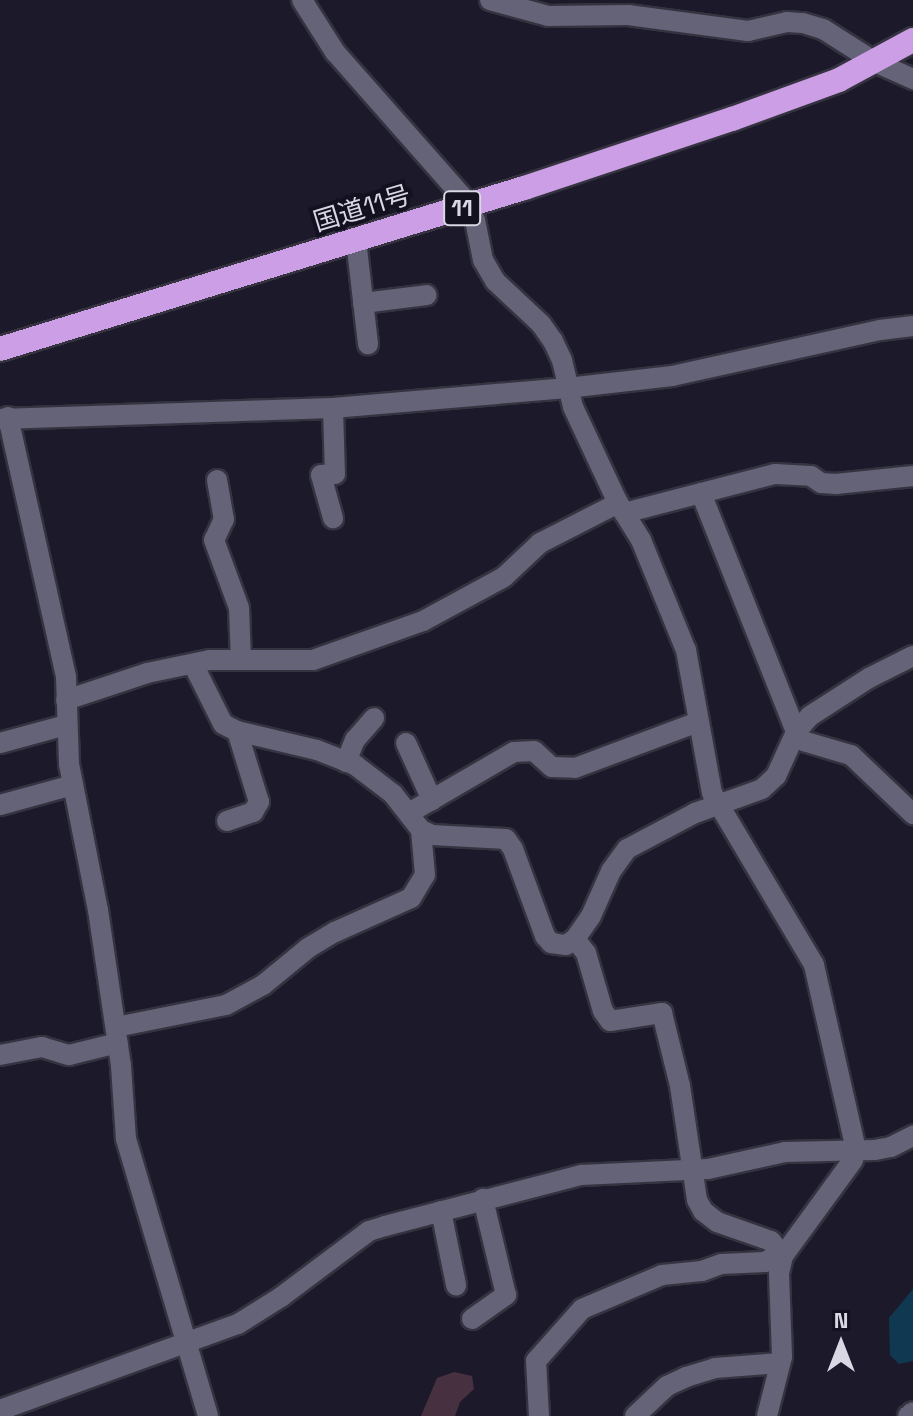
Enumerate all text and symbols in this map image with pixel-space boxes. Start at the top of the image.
street label: 国道11号 [310,180,414,238]
road number: 11 [442,188,482,228]
north arrow [801,1304,881,1384]
text: N [834,1306,848,1334]

